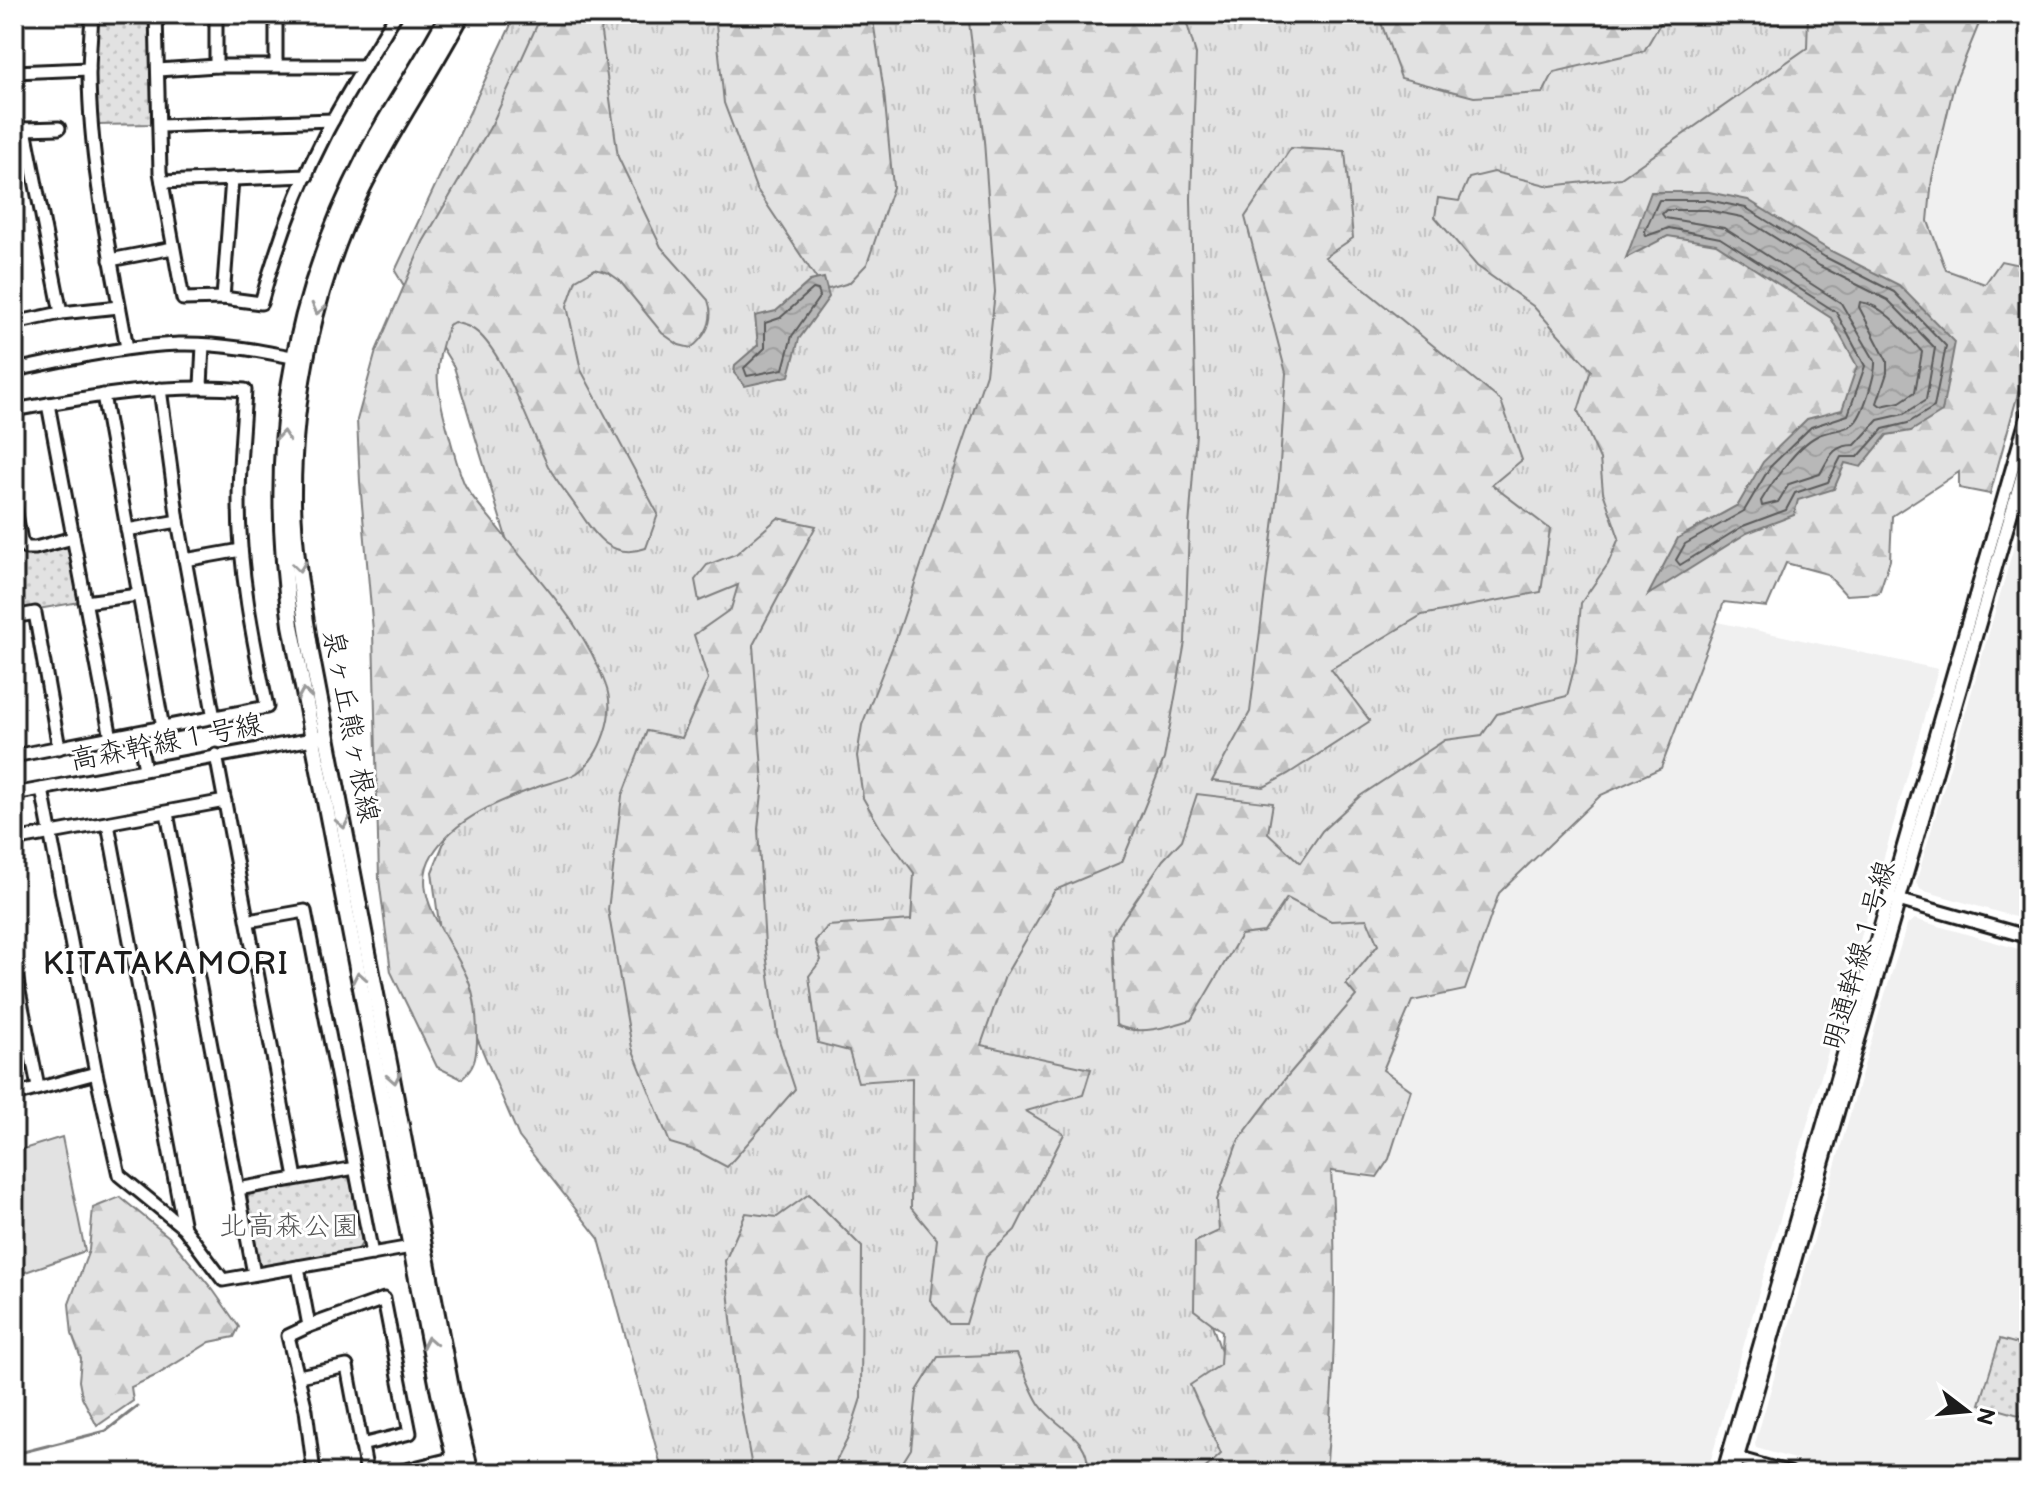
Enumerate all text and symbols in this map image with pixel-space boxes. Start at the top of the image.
one-way arrow [310,302,327,316]
one-way arrow [274,429,291,442]
one-way arrow [290,561,307,574]
street label: 泉ヶ丘熊ヶ根線 [316,627,385,826]
one-way arrow [297,687,314,701]
street label: 高森幹線１号線 [67,708,266,777]
one-way arrow [334,816,351,830]
street label: 明通幹線１号線 [1817,857,1902,1054]
district label: KITATAKAMORI [42,945,290,984]
one-way arrow [351,970,368,984]
one-way arrow [384,1071,401,1085]
park label: 北高森公園 [219,1210,359,1243]
one-way arrow [421,1336,438,1350]
north arrow [1927,1371,2007,1451]
text: N [1970,1404,2000,1428]

